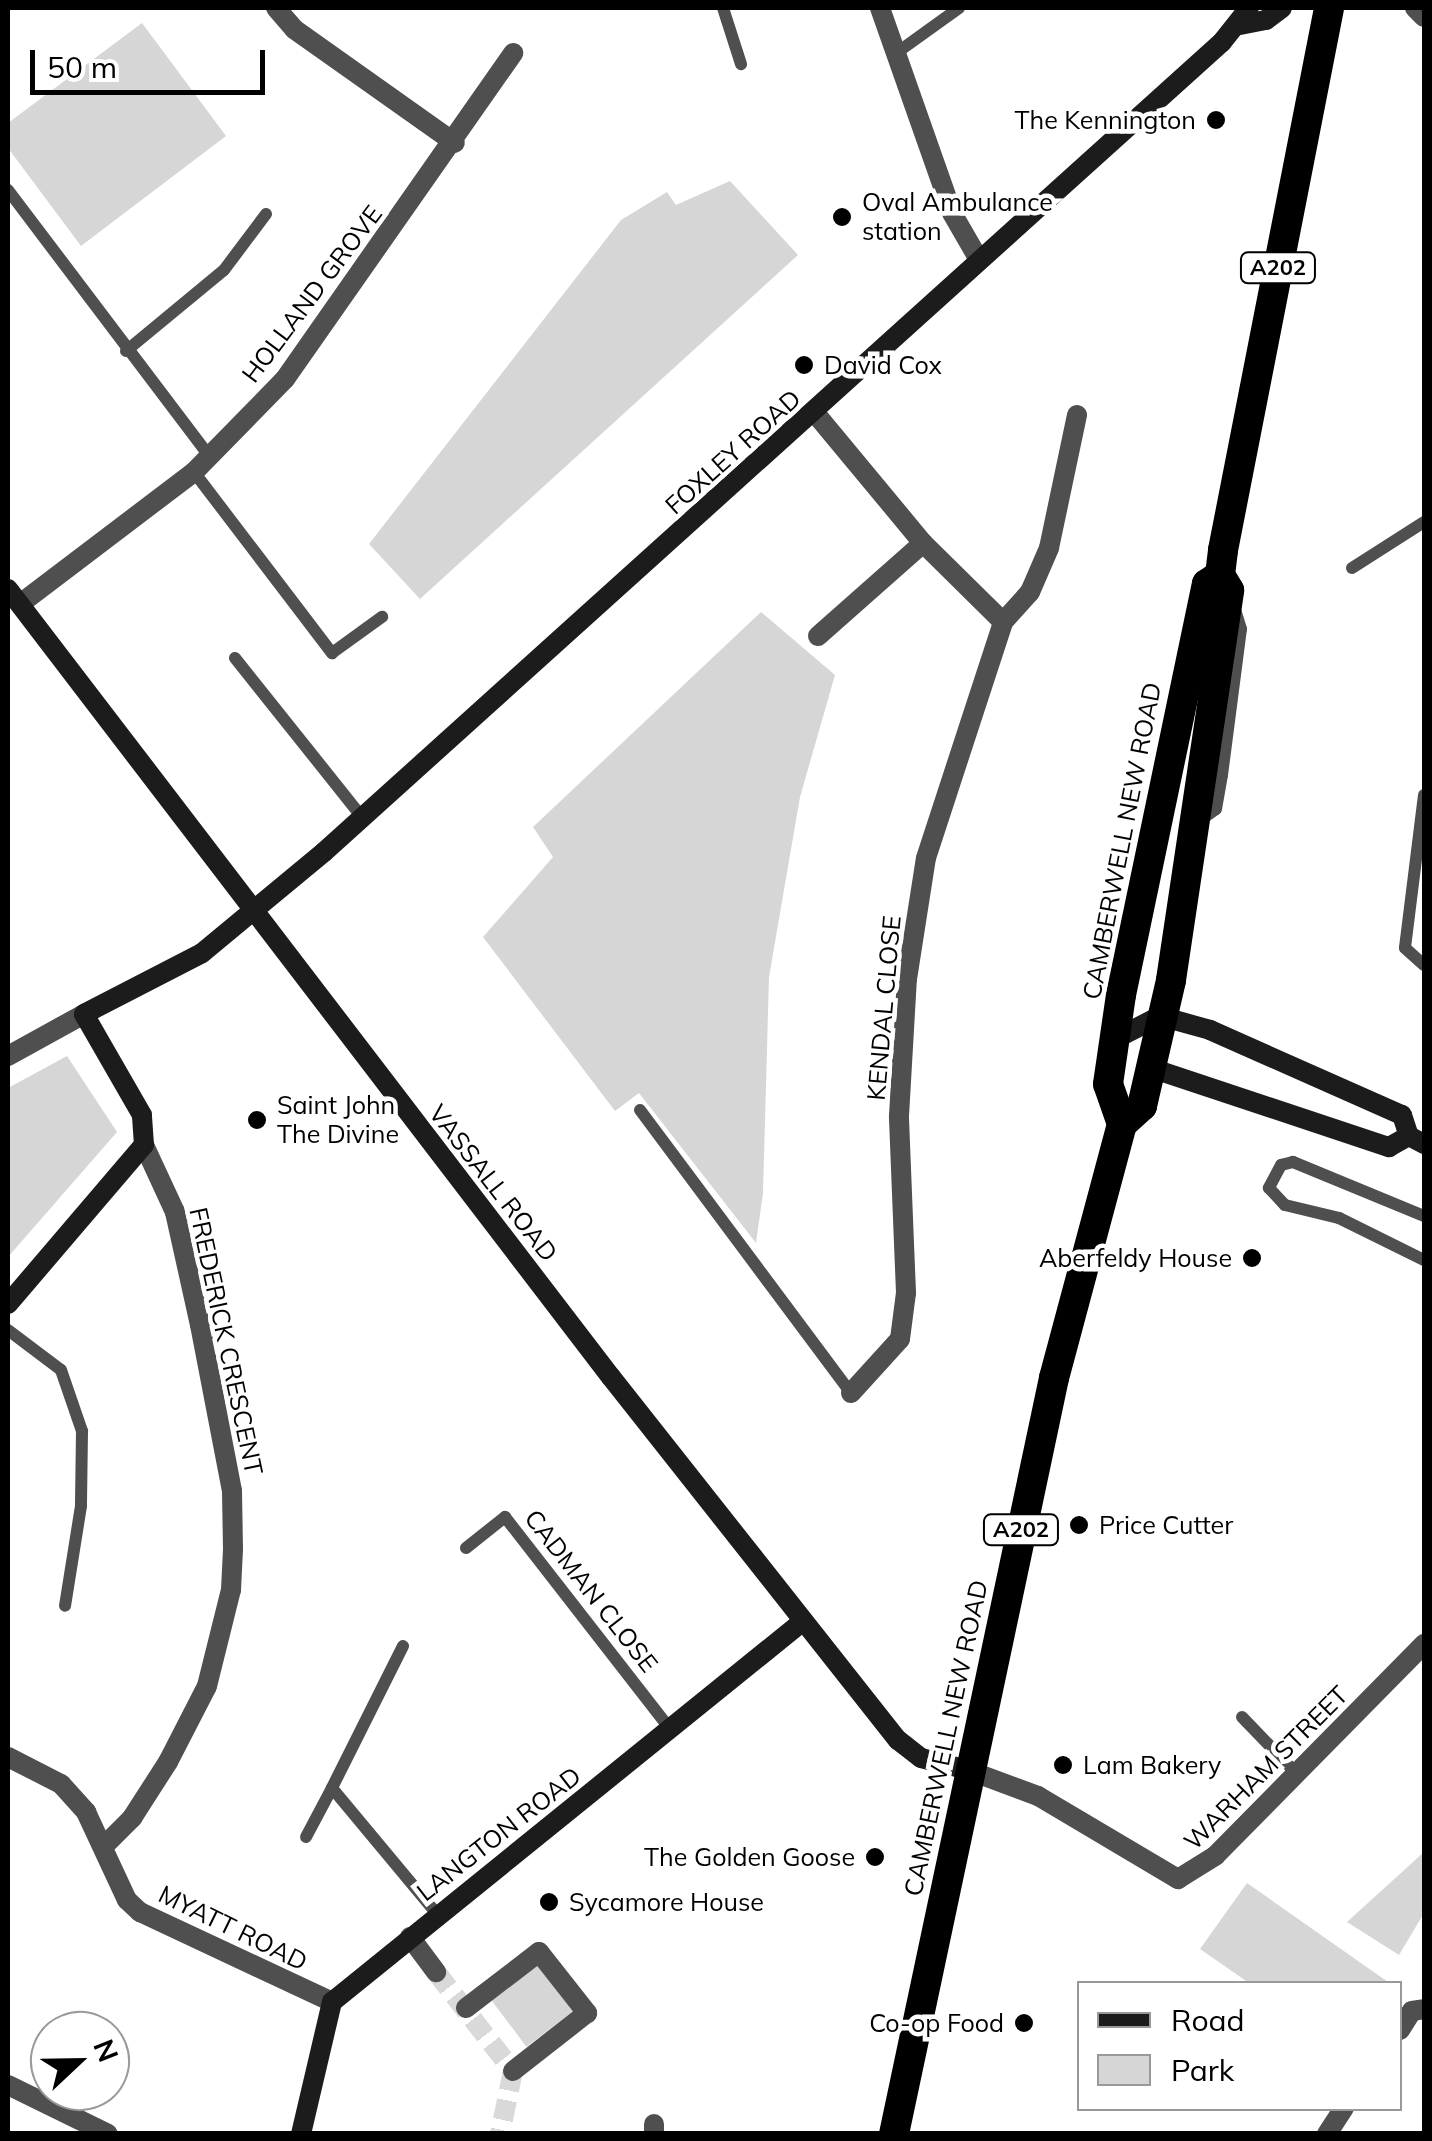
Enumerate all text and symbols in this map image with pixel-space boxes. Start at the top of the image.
scale bar [35,30,270,92]
text: 50 m [47,48,117,86]
place label: The Kennington [1014,105,1196,135]
marker: The Kennington [1205,109,1227,131]
place label: Oval Ambulance station [862,188,1053,247]
street label: HOLLAND GROVE [236,200,388,388]
marker: Oval Ambulance station [831,206,853,228]
road number: A202 [1238,251,1318,285]
place label: David Cox [824,350,942,380]
marker: David Cox [793,354,815,376]
street label: FOXLEY ROAD [659,383,807,521]
street label: CAMBERWELL NEW ROAD [1077,680,1167,1002]
street label: KENDAL CLOSE [861,914,907,1102]
place label: Saint John The Divine [277,1091,399,1150]
street label: VASSALL ROAD [422,1099,564,1267]
marker: Saint John The Divine [246,1109,268,1131]
street label: FREDERICK CRESCENT [183,1205,269,1477]
place label: Aberfeldy House [1039,1243,1232,1273]
marker: Aberfeldy House [1241,1247,1263,1269]
street label: CADMAN CLOSE [518,1504,664,1678]
place label: Price Cutter [1099,1510,1233,1540]
road number: A202 [981,1513,1061,1547]
marker: Price Cutter [1068,1514,1090,1536]
street label: CAMBERWELL NEW ROAD [898,1577,994,1899]
street label: WARHAM STREET [1178,1680,1354,1856]
place label: Lam Bakery [1083,1750,1221,1780]
marker: Lam Bakery [1052,1754,1074,1776]
street label: LANGTON ROAD [411,1761,587,1907]
place label: The Golden Goose [644,1842,855,1872]
marker: The Golden Goose [864,1846,886,1868]
street label: MYATT ROAD [154,1879,312,1977]
place label: Sycamore House [569,1887,764,1917]
marker: Sycamore House [538,1891,560,1913]
legend [1077,1981,1402,2111]
text: Road [1171,2001,1245,2039]
place label: Co-op Food [869,2008,1004,2038]
north arrow [30,2011,130,2111]
marker: Co-op Food [1013,2012,1035,2034]
text: N [86,2034,127,2067]
text: Park [1171,2051,1234,2089]

